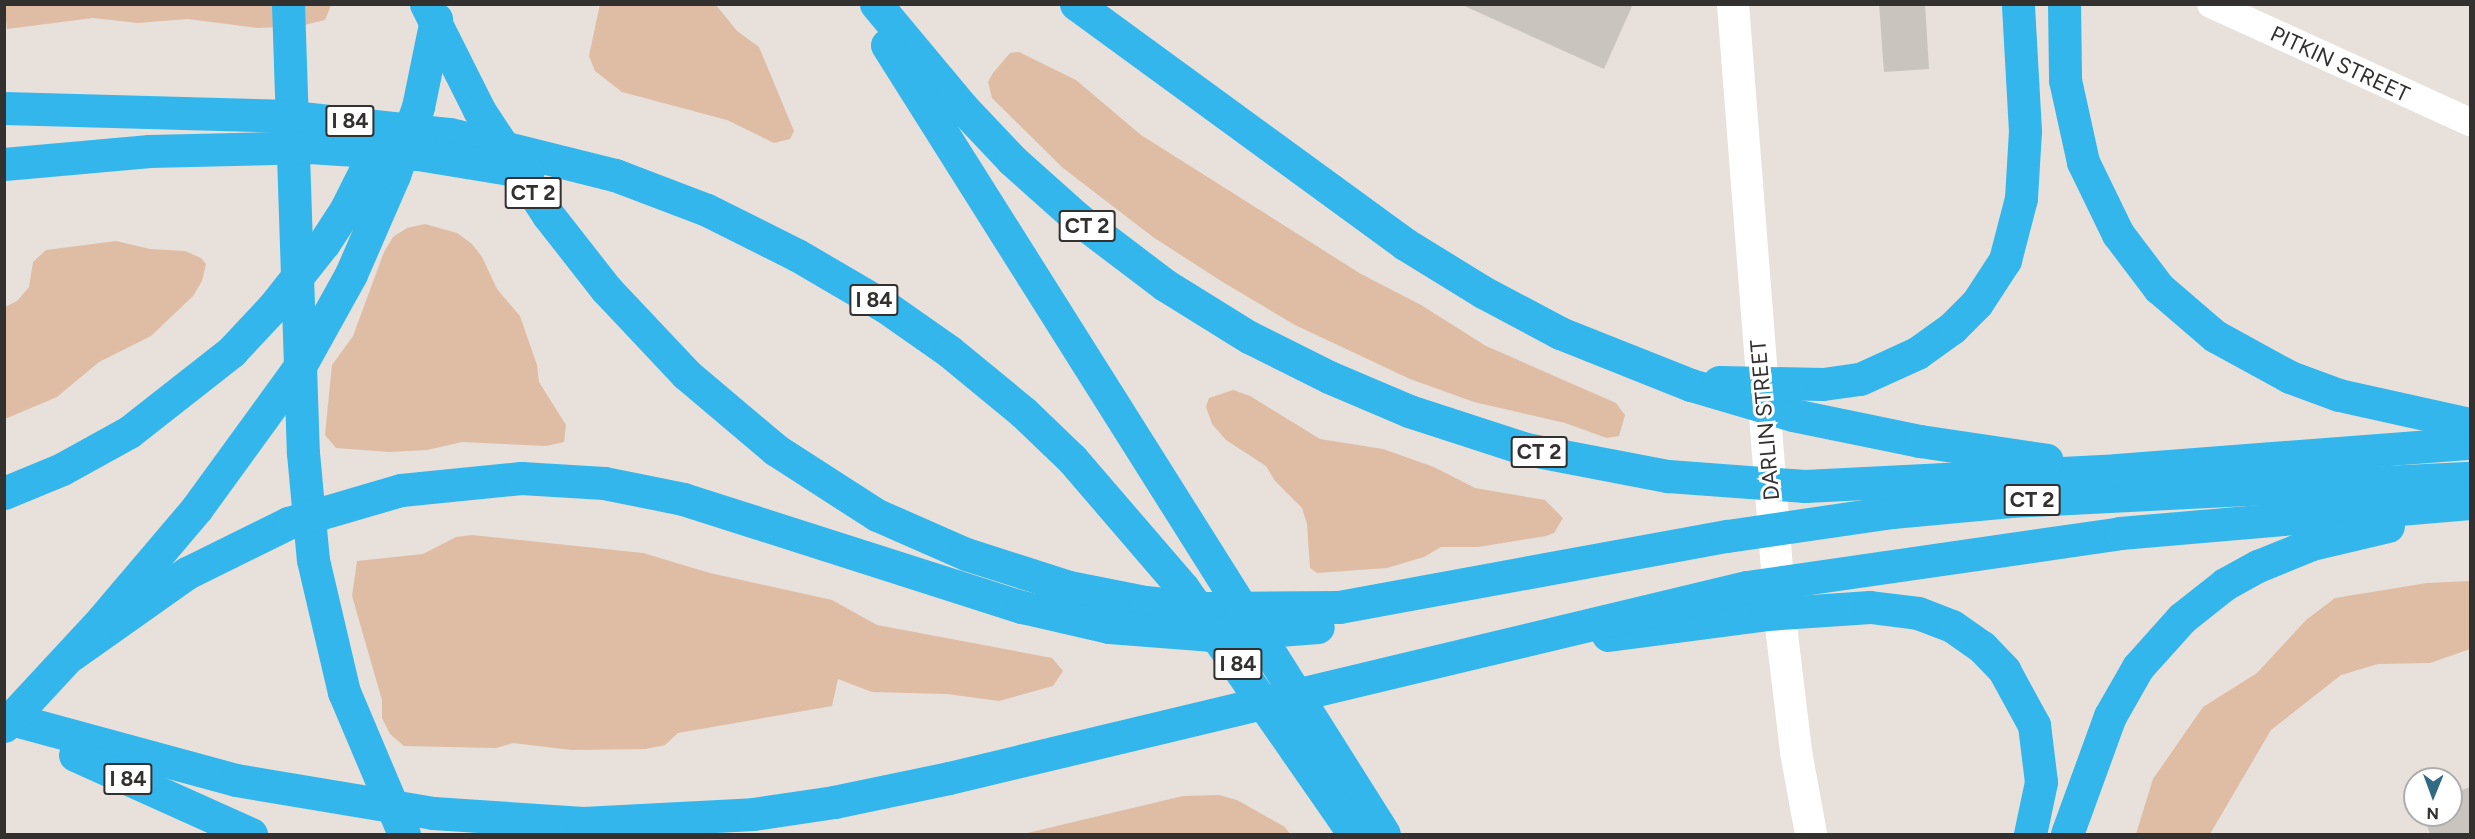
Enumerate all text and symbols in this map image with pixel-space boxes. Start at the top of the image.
street label: PITKIN STREET [2266,20,2414,108]
road number: I 84 [324,103,376,139]
road number: CT 2 [504,175,562,211]
road number: CT 2 [1058,208,1116,244]
road number: I 84 [848,282,900,318]
street label: DARLIN STREET [1745,339,1785,501]
road number: CT 2 [1510,434,1568,470]
road number: CT 2 [2004,482,2060,518]
road number: I 84 [1212,646,1264,682]
road number: I 84 [102,761,154,797]
north arrow [2403,767,2463,827]
text: N [2426,804,2439,823]

